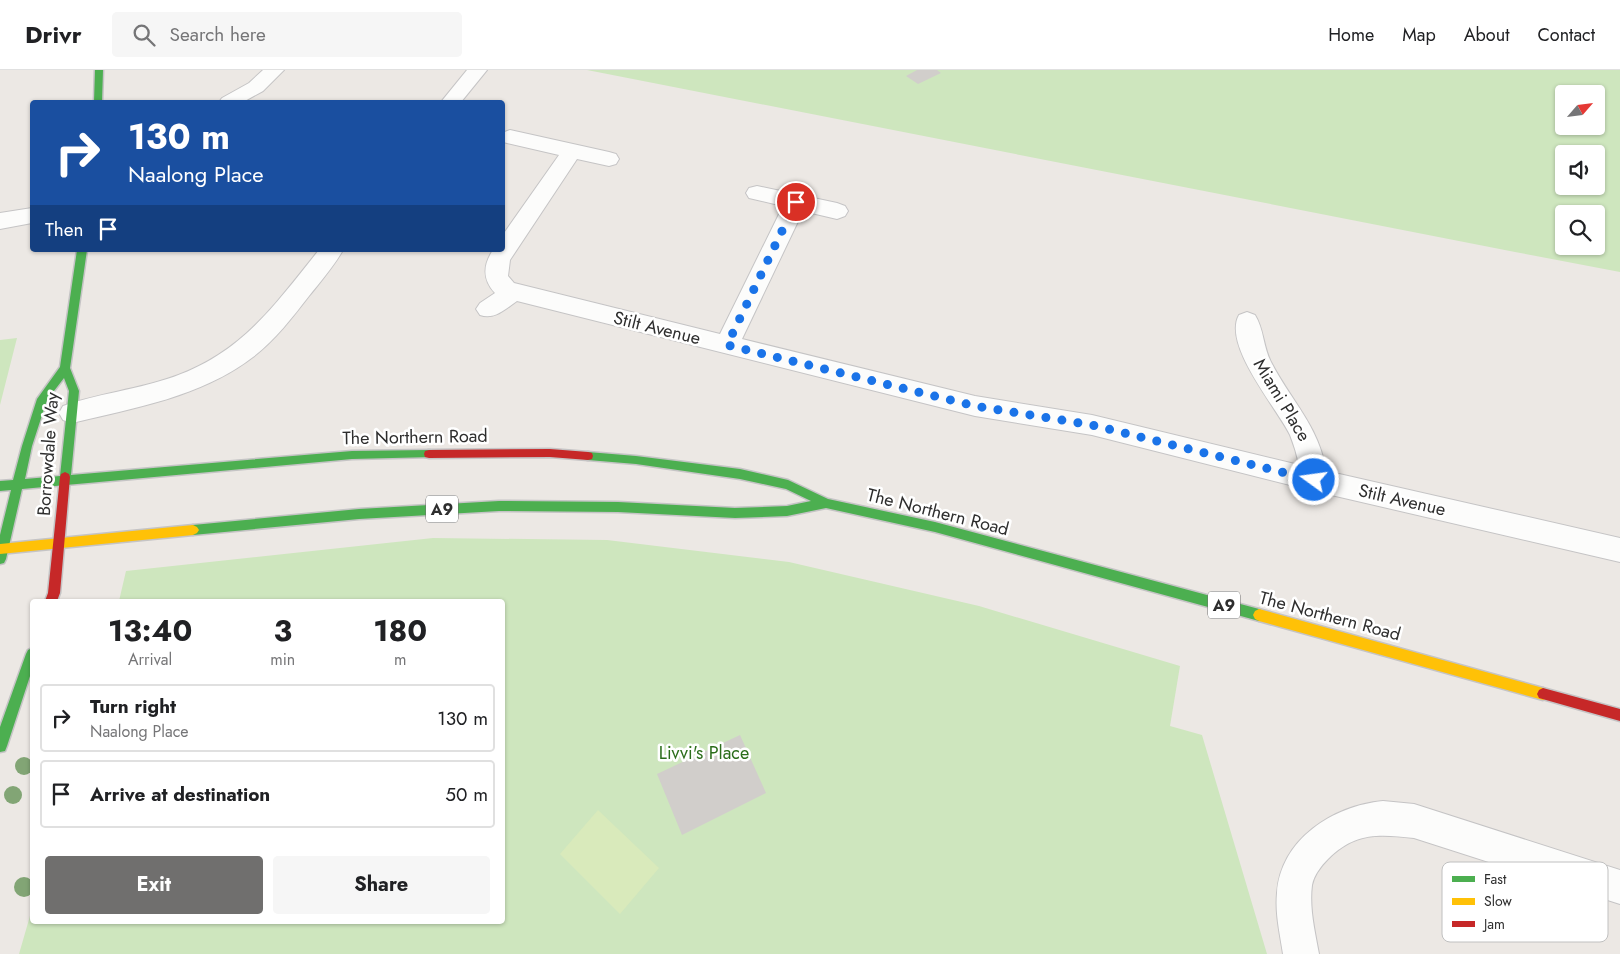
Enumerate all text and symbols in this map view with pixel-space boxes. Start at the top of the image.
search box [112,12,462,57]
text: Drivr [25,17,82,52]
icon: search [130,21,158,49]
text: Search here [170,21,266,48]
text: Home [1328,22,1374,48]
text: Map [1402,22,1436,48]
text: About [1464,22,1509,48]
text: Contact [1537,22,1595,48]
north arrow [1555,85,1605,135]
map controls [1555,85,1605,255]
text: 130 m [128,112,230,162]
icon: right [45,120,110,185]
button: sound [1555,145,1605,195]
text: Naalong Place [128,158,264,190]
pin [775,181,817,223]
icon: arrive [782,188,810,216]
button: search [1555,205,1605,255]
icon: arrive [94,215,122,243]
text: Then [45,216,84,243]
street label: Stilt Avenue [611,305,703,351]
street label: Miami Place [1247,354,1317,446]
street label: Borrowdale Way [31,391,65,517]
street label: The Northern Road [342,423,488,451]
position arrow [1287,453,1339,505]
street label: Stilt Avenue [1356,477,1448,523]
street label: The Northern Road [864,482,1012,542]
road number: A9 [426,496,458,522]
street label: The Northern Road [1256,585,1404,647]
road number: A9 [1208,592,1240,618]
text: 13:40 [108,609,192,652]
text: 3 [273,609,292,652]
text: 180 [373,609,427,652]
text: Arrival [128,648,172,671]
text: min [270,648,295,671]
text: m [394,648,406,671]
text: Turn right [90,693,176,720]
icon: right [47,704,75,732]
text: 130 m [437,705,488,732]
text: Naalong Place [90,720,189,743]
park label: Livvi's Place [659,740,749,766]
icon: arrive [47,780,75,808]
text: Arrive at destination [90,781,270,808]
text: 50 m [445,781,488,808]
button: Exit [45,856,263,914]
button: Share [273,856,490,914]
legend [1442,862,1608,942]
text: Fast [1484,869,1507,889]
text: Slow [1484,891,1512,911]
text: Jam [1482,914,1505,934]

